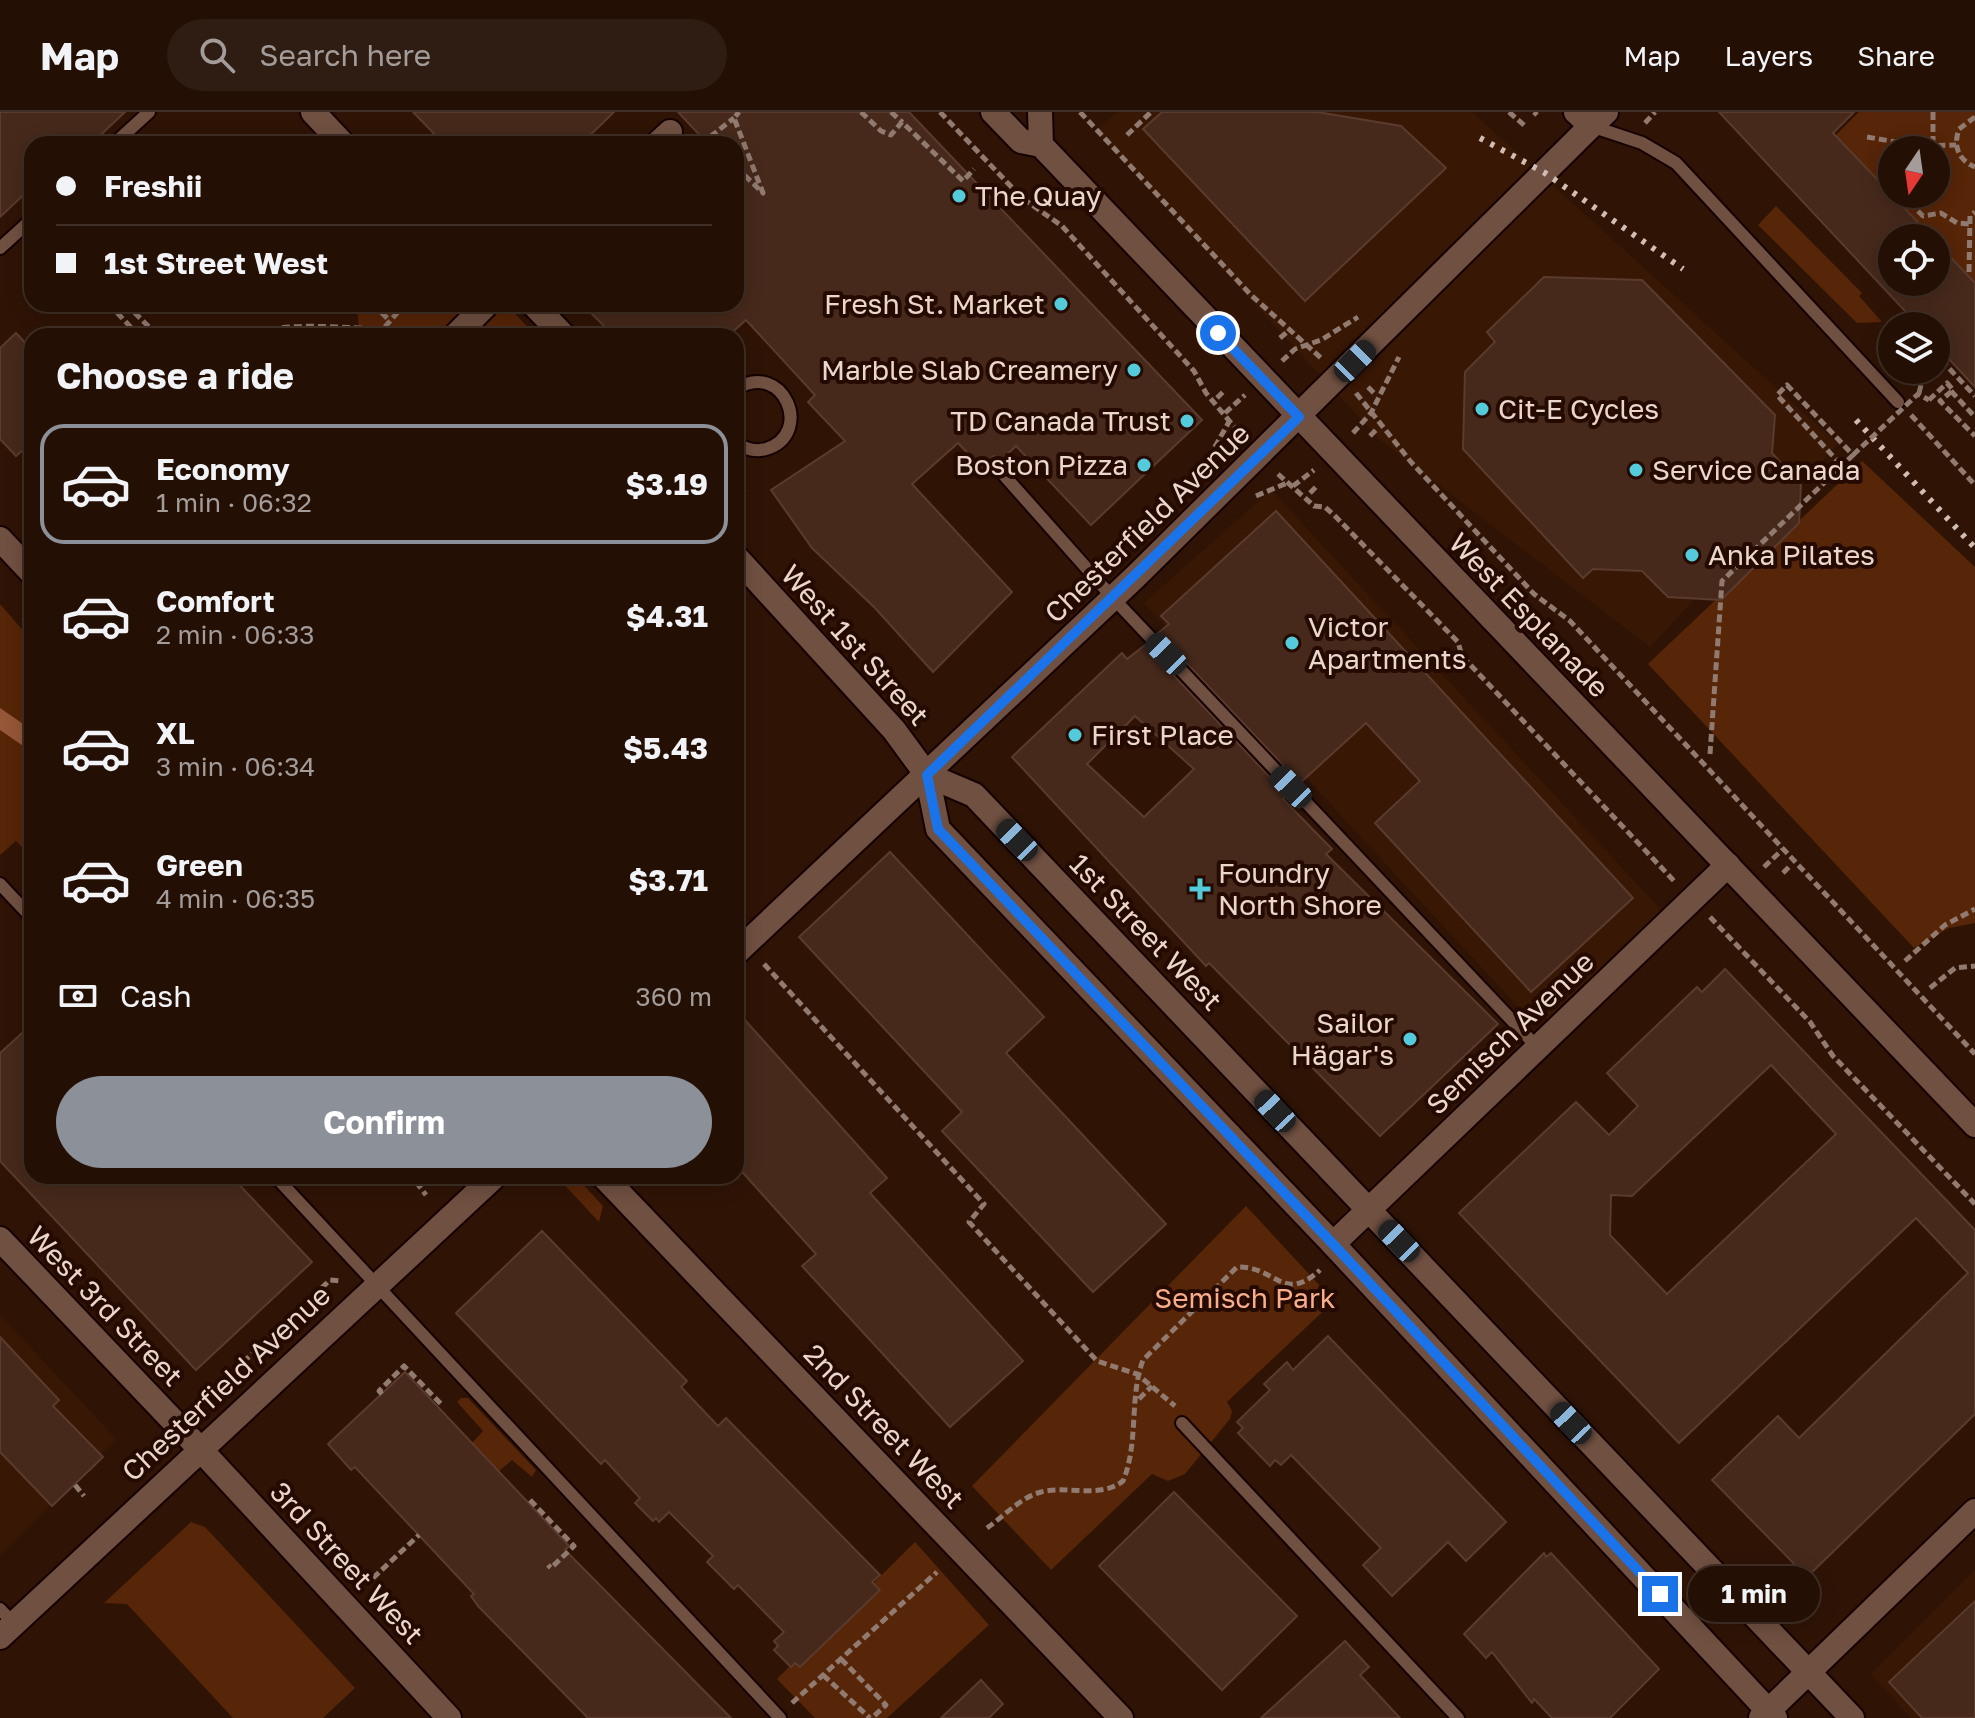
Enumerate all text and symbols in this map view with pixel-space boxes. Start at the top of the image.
search box [167,19,727,91]
text: Map [40,33,119,78]
icon: search [195,33,239,77]
text: Search here [259,37,431,73]
text: Map [1623,39,1681,72]
text: Layers [1725,39,1813,72]
text: Share [1857,39,1935,72]
north arrow [1878,136,1950,208]
map controls [1878,136,1950,384]
text: Freshii [104,168,202,204]
place label: The Quay [975,179,1102,212]
marker: The Quay [950,187,968,205]
button: locate [1878,224,1950,296]
text: 1st Street West [104,245,328,281]
place label: Fresh St. Market [824,287,1045,320]
marker: Fresh St. Market [1052,295,1070,313]
button: layers [1878,312,1950,384]
route start [1200,315,1236,351]
car [1330,336,1380,386]
place label: Marble Slab Creamery [821,353,1118,386]
text: Choose a ride [56,354,294,397]
marker: Marble Slab Creamery [1125,361,1143,379]
place label: Cit-E Cycles [1498,392,1659,425]
marker: Cit-E Cycles [1473,400,1491,418]
place label: TD Canada Trust [950,404,1171,437]
marker: TD Canada Trust [1178,412,1196,430]
street label: Chesterfield Avenue [1037,416,1256,629]
icon: car [60,448,132,520]
place label: Boston Pizza [955,448,1128,481]
text: Economy [156,451,290,487]
place label: Service Canada [1652,453,1861,486]
marker: Boston Pizza [1135,456,1153,474]
marker: Service Canada [1627,461,1645,479]
text: $3.19 [626,466,708,502]
text: 1 min · 06:32 [156,487,312,518]
street label: West Esplanade [1443,526,1616,704]
place label: Anka Pilates [1708,538,1875,571]
marker: Anka Pilates [1683,546,1701,564]
street label: West 1st Street [775,558,936,732]
icon: car [60,580,132,652]
text: Comfort [156,583,275,619]
text: $4.31 [626,598,708,634]
place label: Victor Apartments [1308,610,1466,675]
text: 2 min · 06:33 [156,619,314,650]
car [1141,628,1191,680]
marker: Victor Apartments [1283,634,1301,652]
icon: car [60,712,132,784]
text: XL [156,715,195,751]
place label: First Place [1091,718,1234,751]
marker: First Place [1066,726,1084,744]
text: $5.43 [623,730,708,766]
text: 3 min · 06:34 [156,751,315,782]
car [1266,761,1316,813]
car [992,814,1042,866]
icon: car [60,844,132,916]
text: Green [156,847,243,883]
street label: 1st Street West [1063,847,1229,1017]
place label: Foundry North Shore [1218,856,1382,921]
text: $3.71 [628,862,708,898]
marker: Foundry North Shore [1189,878,1211,900]
text: 4 min · 06:35 [156,883,315,914]
street label: Semisch Avenue [1419,944,1600,1121]
icon: cash [56,974,100,1018]
text: Cash [120,978,192,1014]
text: 360 m [635,981,712,1012]
place label: Sailor Hägar's [1291,1006,1394,1071]
marker: Sailor Hägar's [1401,1030,1419,1048]
button: Confirm [56,1076,712,1168]
car [1250,1085,1300,1137]
car [1374,1215,1424,1267]
street label: West 3rd Street [21,1219,190,1392]
street label: Chesterfield Avenue [115,1278,336,1487]
park label: Semisch Park [1154,1281,1336,1314]
street label: 2nd Street West [798,1337,971,1515]
car [1546,1397,1596,1449]
street label: 3rd Street West [264,1475,431,1650]
callout: 1 min [1688,1566,1820,1622]
route end [1642,1576,1678,1612]
text: 1 min [1721,1578,1787,1609]

